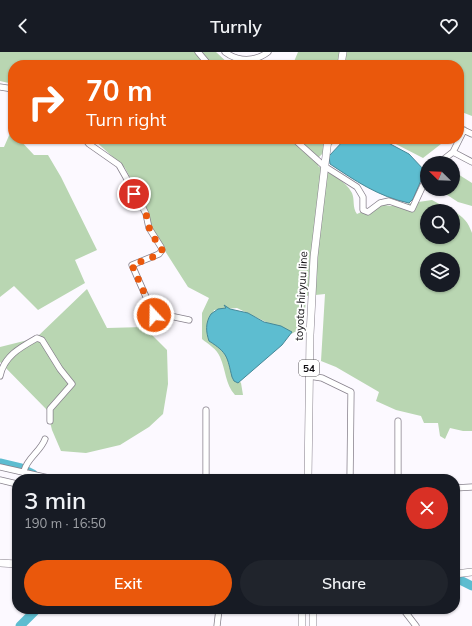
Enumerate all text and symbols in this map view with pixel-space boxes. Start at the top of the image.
icon: back [12,15,34,37]
text: Turnly [210,15,262,38]
icon: heart [438,15,460,37]
text: 70 m [86,73,152,108]
icon: right [20,76,72,128]
text: Turn right [86,108,166,131]
north arrow [420,156,460,196]
map controls [420,156,460,292]
pin [117,177,151,211]
icon: arrive [123,183,145,205]
button: search [420,204,460,244]
street label: toyota-hiryuu line [292,251,310,341]
button: layers [420,252,460,292]
position arrow [133,294,175,336]
road number: 54 [299,360,319,376]
text: 3 min [24,485,86,515]
button: close [406,487,448,529]
text: 190 m · 16:50 [24,515,106,531]
button: Exit [24,560,232,606]
button: Share [240,560,448,606]

